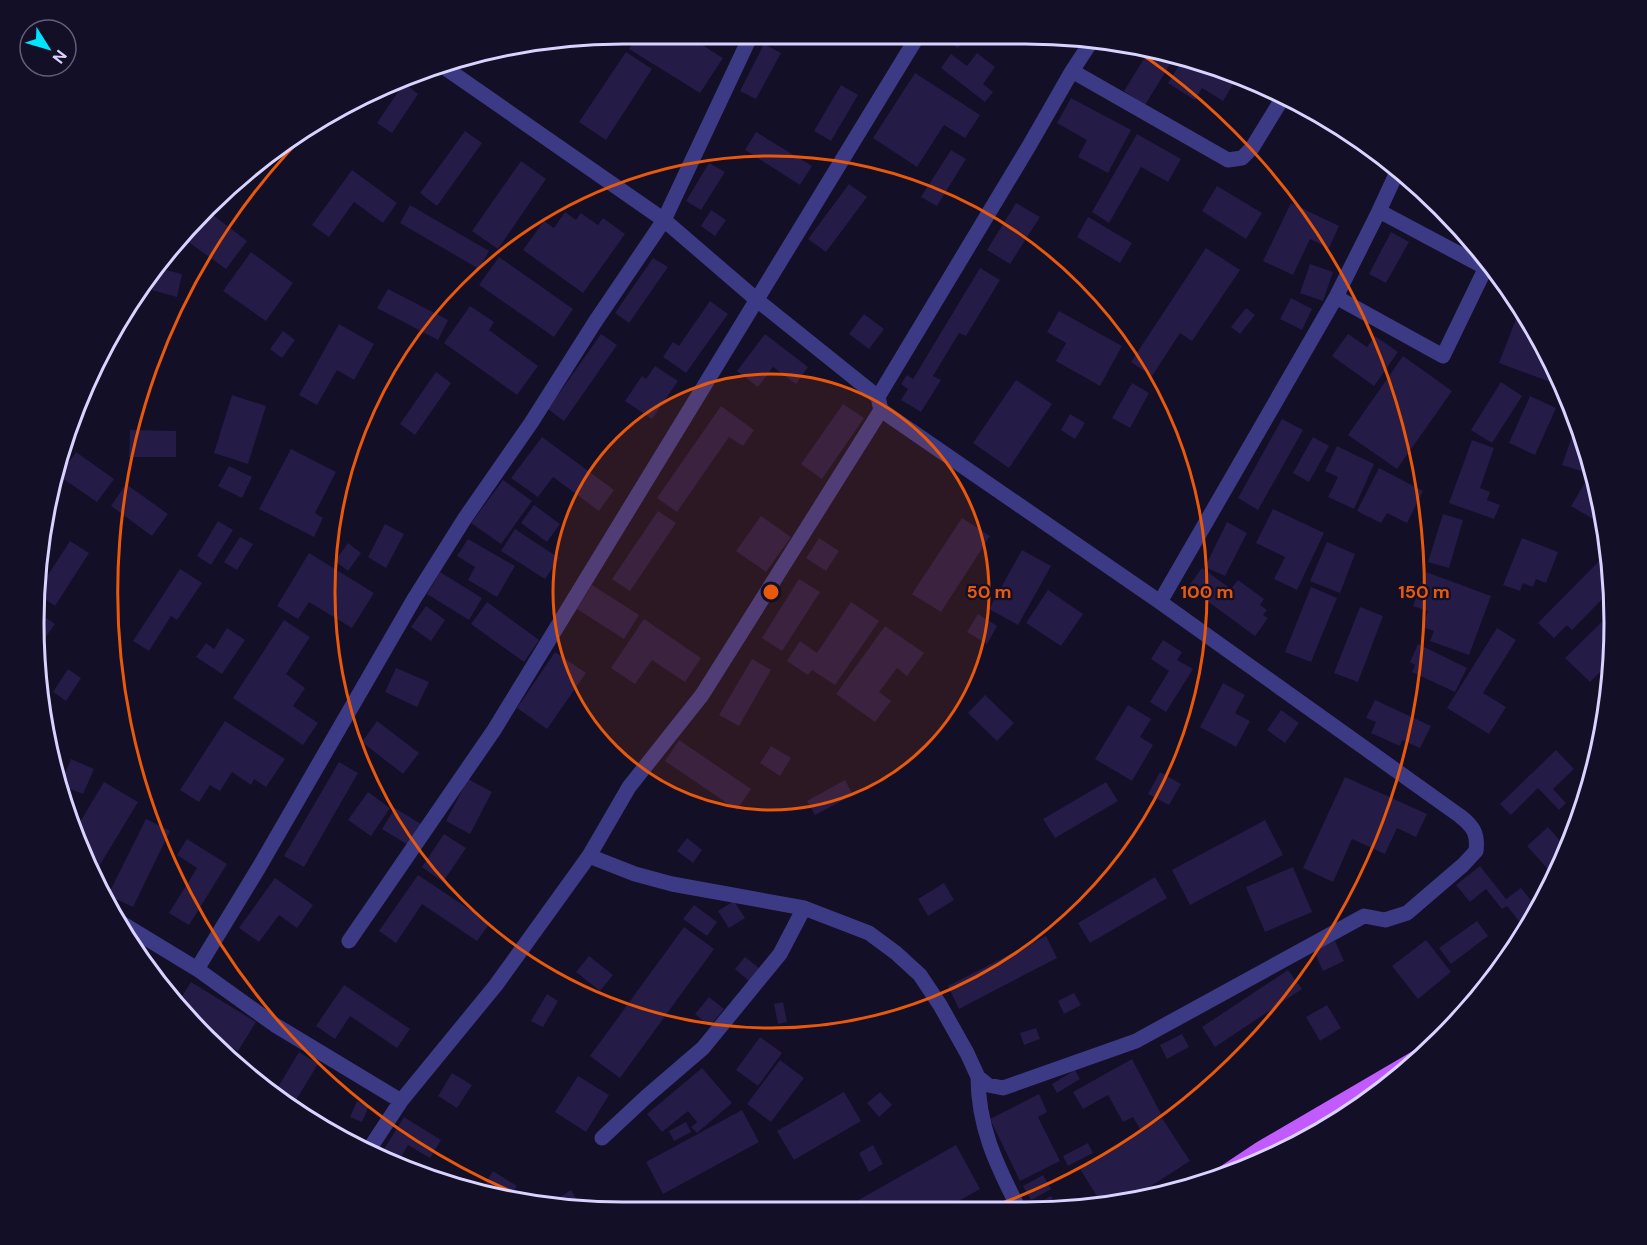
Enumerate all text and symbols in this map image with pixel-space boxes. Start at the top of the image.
north arrow [18,18,78,78]
text: N [48,46,71,68]
text: 50 m [966,580,1012,604]
text: 100 m [1180,580,1234,604]
text: 150 m [1398,580,1450,604]
centre of rings [761,582,781,602]

